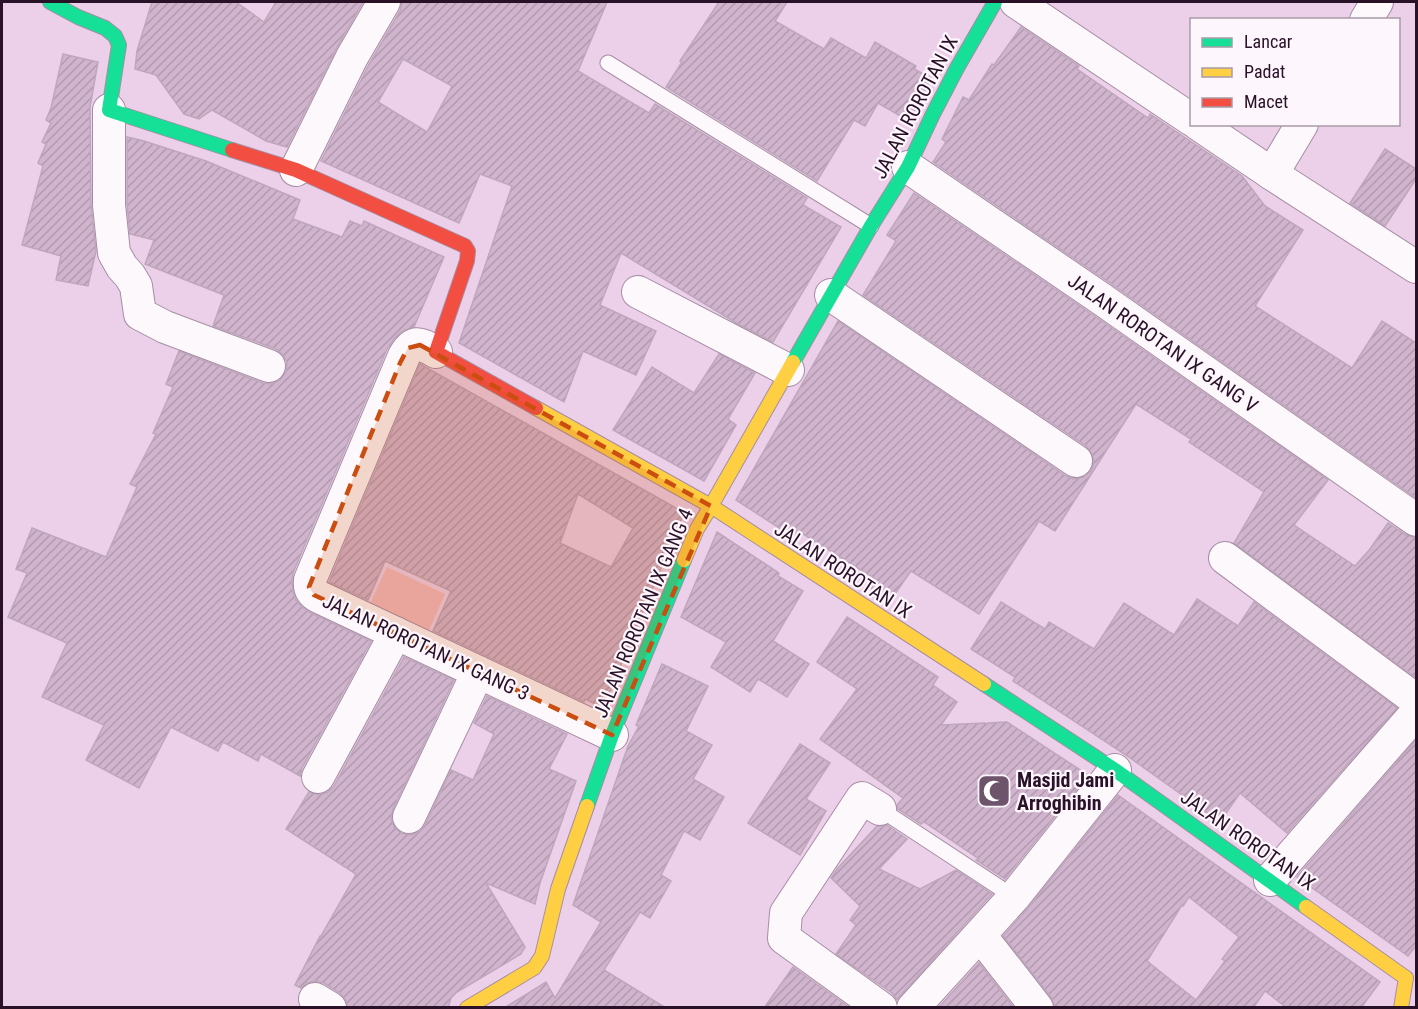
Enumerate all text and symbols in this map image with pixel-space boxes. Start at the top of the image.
legend [1190,18,1400,126]
street label: JALAN ROROTAN IX [867,31,963,183]
text: Lancar [1244,31,1293,52]
text: Padat [1244,61,1285,82]
text: Macet [1244,91,1288,112]
street label: JALAN ROROTAN IX GANG V [1063,268,1263,418]
street label: JALAN ROROTAN IX GANG 4 [588,505,698,721]
street label: JALAN ROROTAN IX [770,517,916,623]
street label: JALAN ROROTAN IX GANG 3 [319,589,533,705]
place label: Masjid Jami Arroghibin [1017,768,1114,815]
mosque icon: Masjid Jami Arroghibin [976,773,1012,809]
street label: JALAN ROROTAN IX [1176,785,1320,895]

